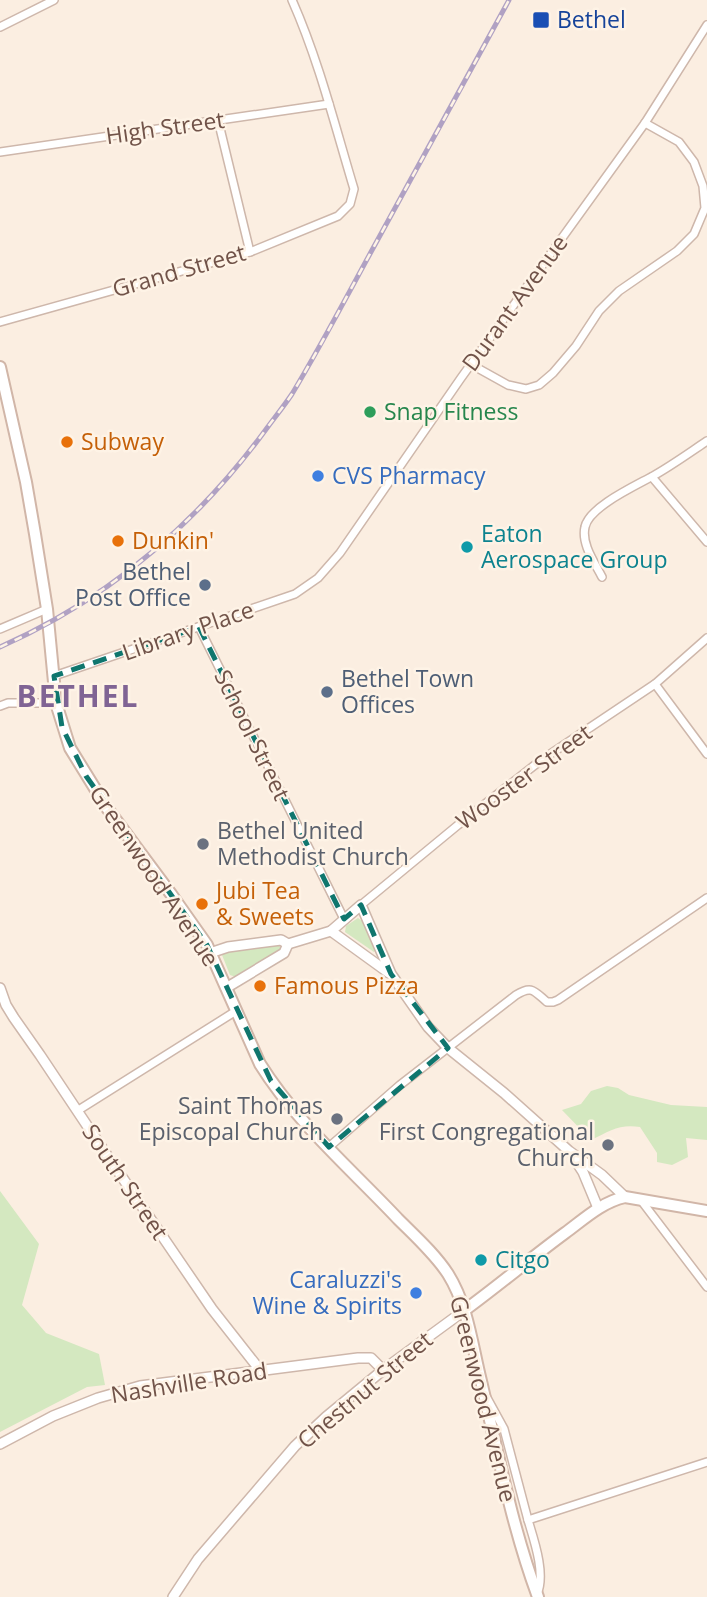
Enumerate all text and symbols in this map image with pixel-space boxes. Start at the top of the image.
place label: Bethel [557,3,626,35]
marker: Bethel [531,10,551,30]
street label: High Street [103,103,226,151]
street label: Durant Avenue [454,228,575,377]
street label: Grand Street [108,236,249,304]
place label: Snap Fitness [384,395,518,427]
marker: Snap Fitness [362,404,378,420]
place label: Subway [81,425,164,457]
marker: Subway [59,434,75,450]
place label: CVS Pharmacy [332,459,486,491]
marker: CVS Pharmacy [310,468,326,484]
place label: Eaton Aerospace Group [481,517,668,575]
place label: Dunkin' [132,524,214,556]
marker: Dunkin' [110,533,126,549]
marker: Eaton Aerospace Group [459,539,475,555]
place label: Bethel Post Office [75,555,191,613]
marker: Bethel Post Office [197,577,213,593]
street label: Library Place [118,593,258,668]
place label: Bethel Town Offices [341,662,474,720]
street label: School Street [208,664,298,805]
district label: BETHEL [16,675,140,716]
marker: Bethel Town Offices [319,684,335,700]
street label: Wooster Street [449,716,598,836]
street label: Greenwood Avenue [82,779,227,972]
place label: Bethel United Methodist Church [217,814,409,872]
marker: Bethel United Methodist Church [195,836,211,852]
place label: Jubi Tea & Sweets [214,874,314,932]
marker: Jubi Tea & Sweets [194,896,210,912]
place label: Famous Pizza [274,969,419,1001]
marker: Famous Pizza [252,978,268,994]
place label: Saint Thomas Episcopal Church [139,1089,323,1147]
marker: Saint Thomas Episcopal Church [329,1111,345,1127]
place label: First Congregational Church [379,1115,594,1173]
street label: South Street [75,1117,176,1246]
marker: First Congregational Church [600,1137,616,1153]
place label: Citgo [495,1243,550,1275]
marker: Citgo [473,1252,489,1268]
place label: Caraluzzi's Wine & Spirits [252,1263,402,1321]
marker: Caraluzzi's Wine & Spirits [408,1285,424,1301]
street label: Greenwood Avenue [443,1292,525,1505]
street label: Chestnut Street [290,1323,439,1455]
street label: Nashville Road [108,1354,269,1410]

